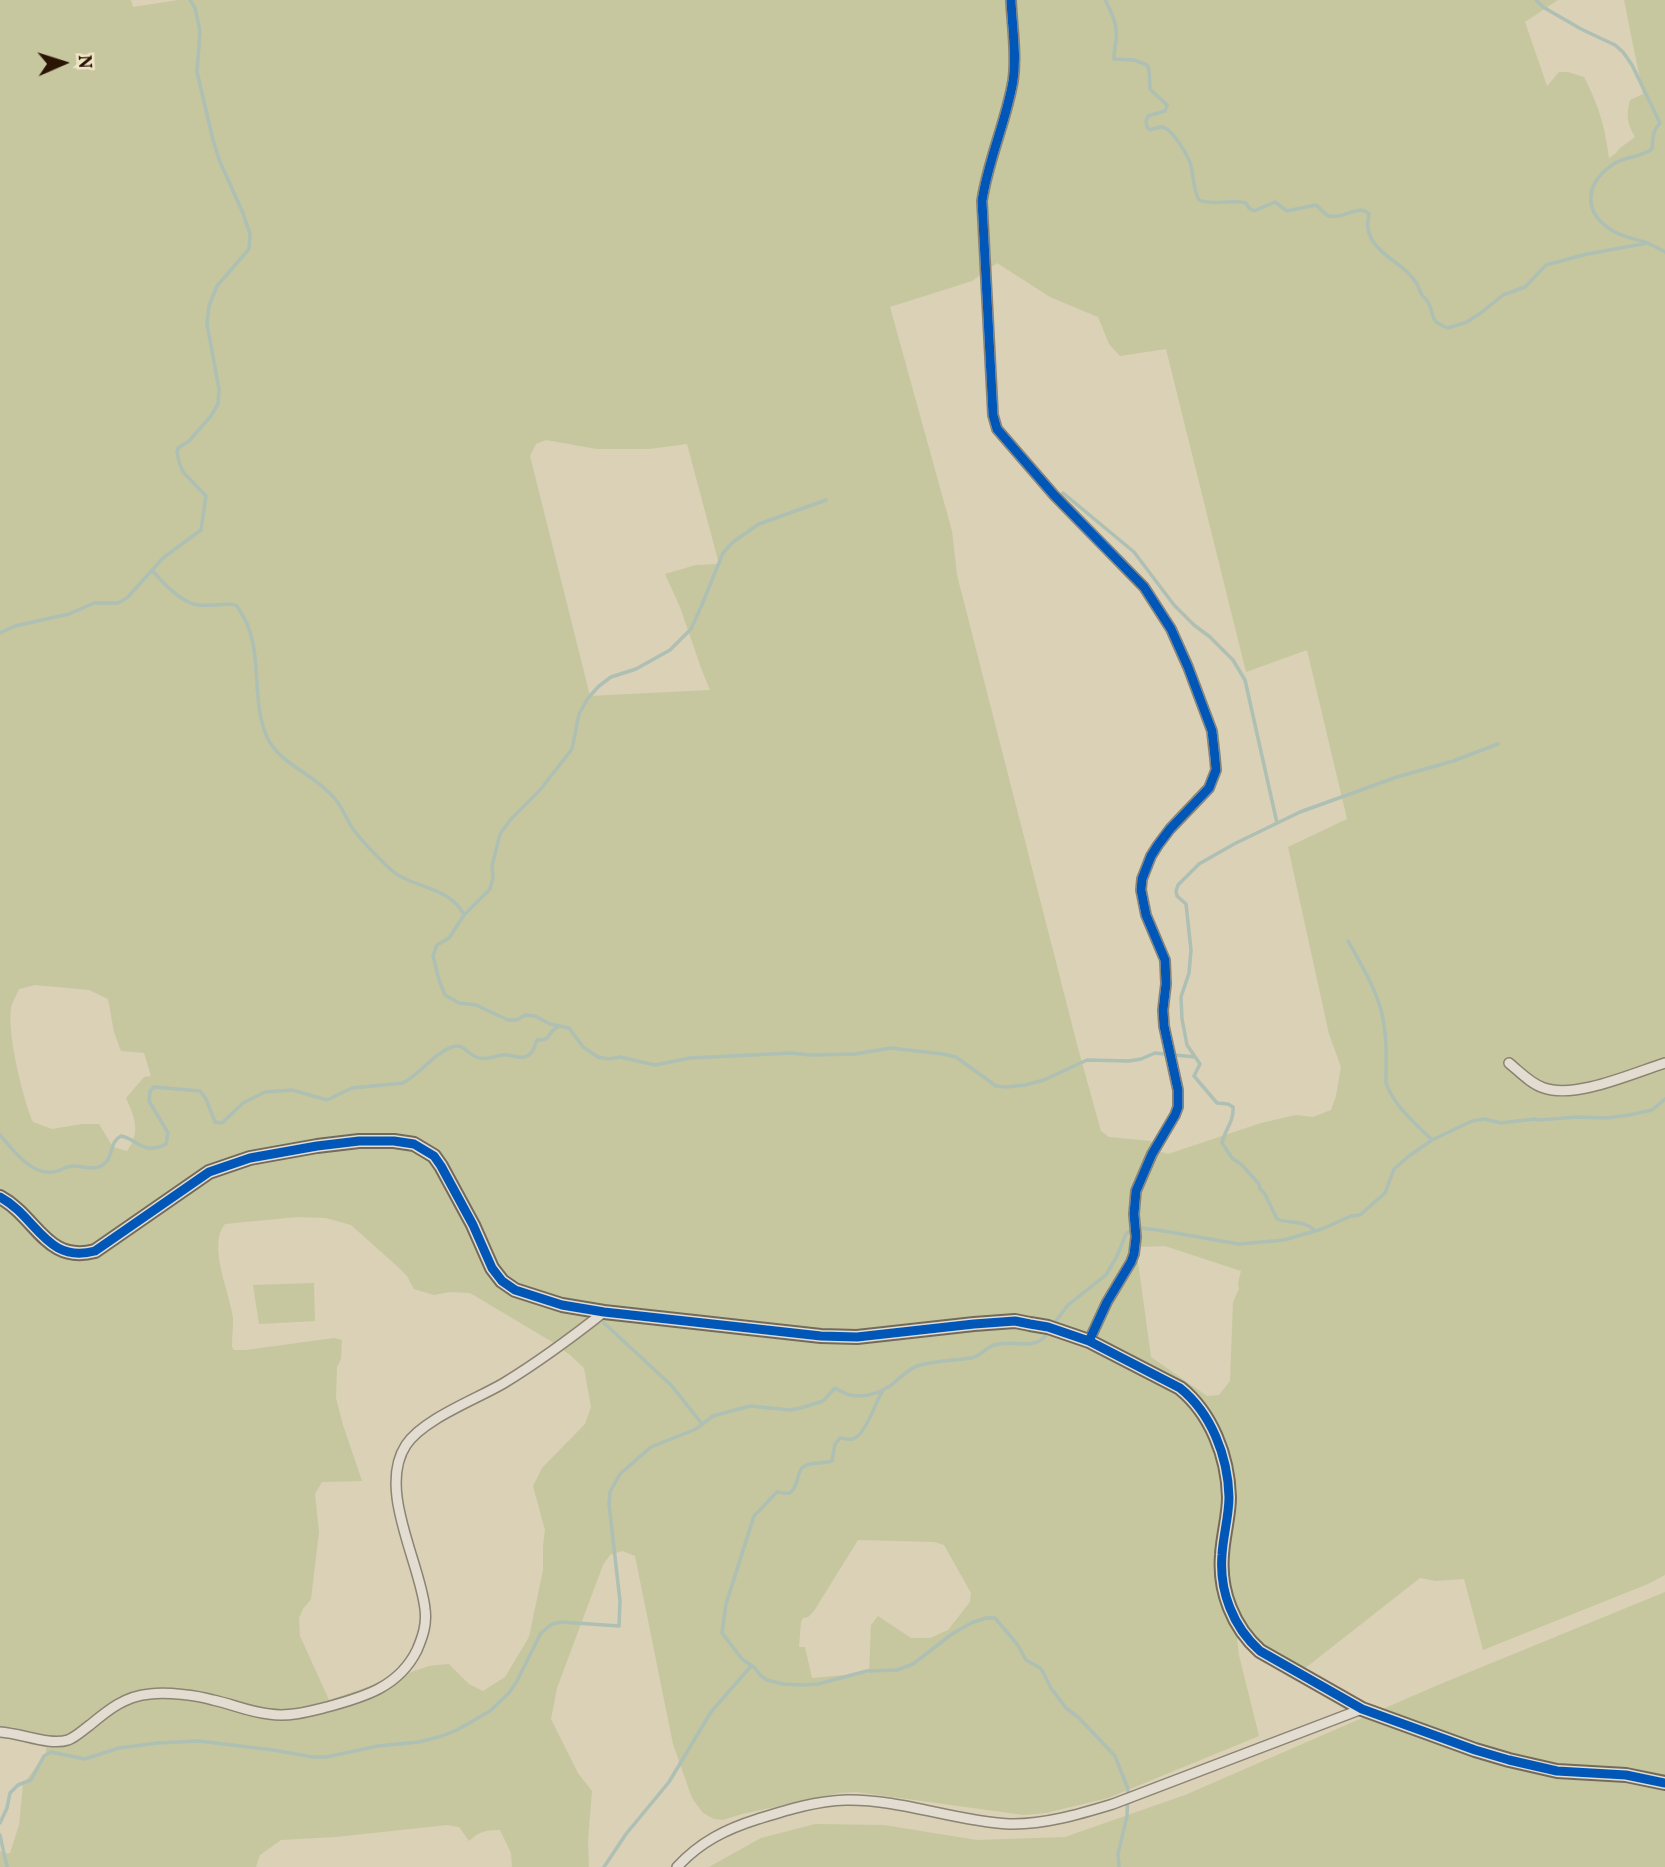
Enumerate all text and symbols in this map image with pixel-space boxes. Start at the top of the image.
north arrow [28,28,98,98]
text: N [71,54,97,69]

